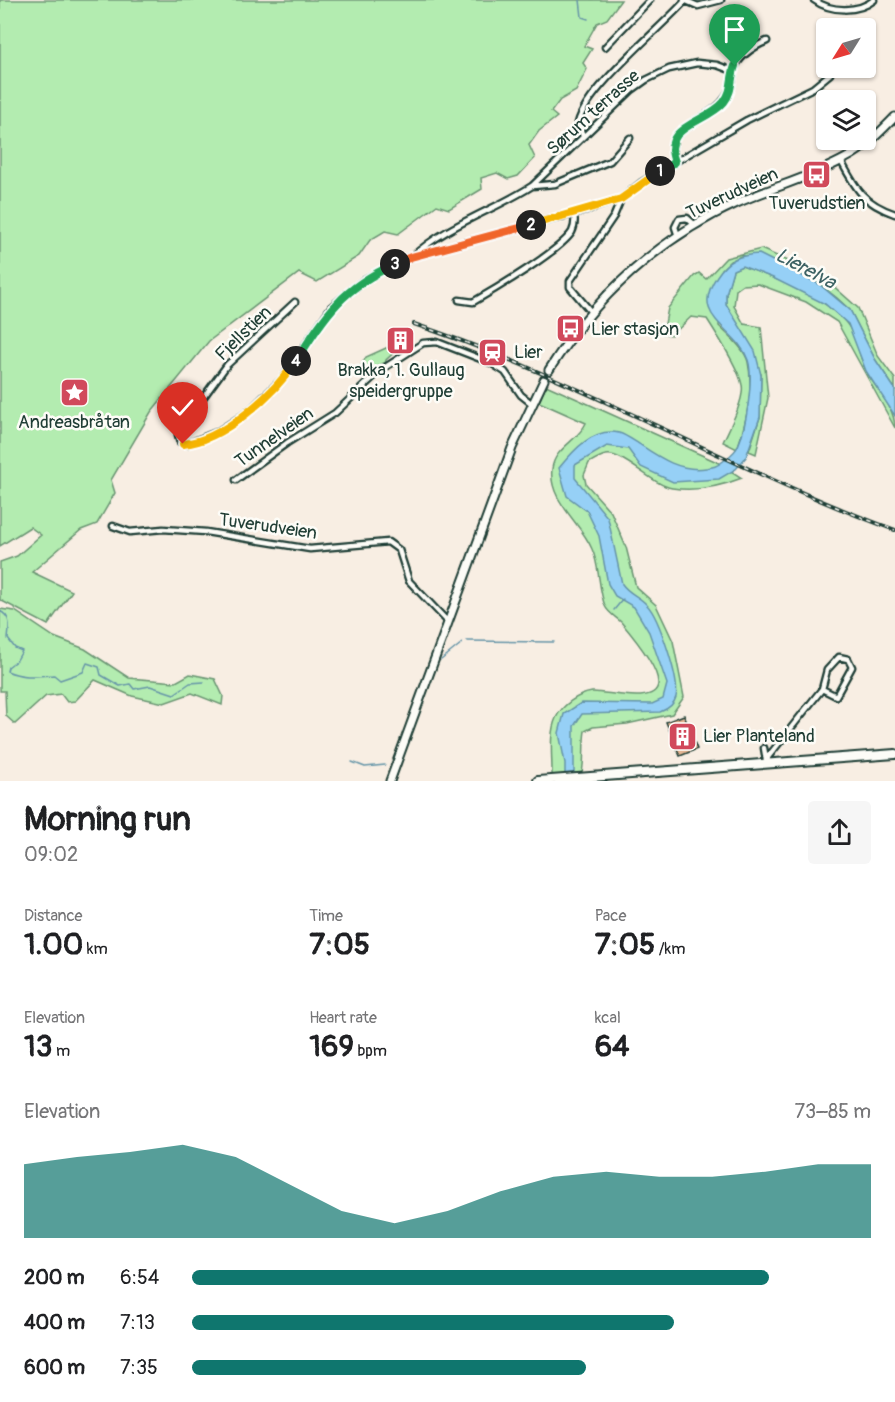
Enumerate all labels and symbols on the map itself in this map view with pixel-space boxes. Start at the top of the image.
pin [709,4,760,66]
north arrow [816,18,876,78]
street label: Sørum terrasse [542,64,645,160]
pin: 1 [645,156,675,186]
bus stop icon: Tuverudstien [801,158,833,190]
street label: Tuverudveien [683,162,782,225]
place label: Tuverudstien [769,192,865,215]
pin: 2 [516,210,546,240]
water label: Lierelva [771,242,842,295]
pin: 3 [380,249,410,279]
street label: Fjellstien [210,301,276,366]
bus stop icon: Lier stasjon [554,313,586,345]
place label: Lier stasjon [591,318,679,341]
building icon: Brakka, 1. Gullaug speidergruppe [385,325,417,357]
station icon: Lier [477,336,509,368]
place label: Lier [514,341,543,364]
pin: 4 [281,346,311,376]
place label: Brakka, 1. Gullaug speidergruppe [337,359,465,403]
place icon: Andreasbråtan [58,377,90,409]
pin [157,382,208,444]
street label: Tunnelveien [230,402,318,473]
place label: Andreasbråtan [18,411,130,434]
street label: Tuverudveien [217,508,318,545]
building icon: Lier Planteland [666,720,698,752]
place label: Lier Planteland [703,725,815,748]

